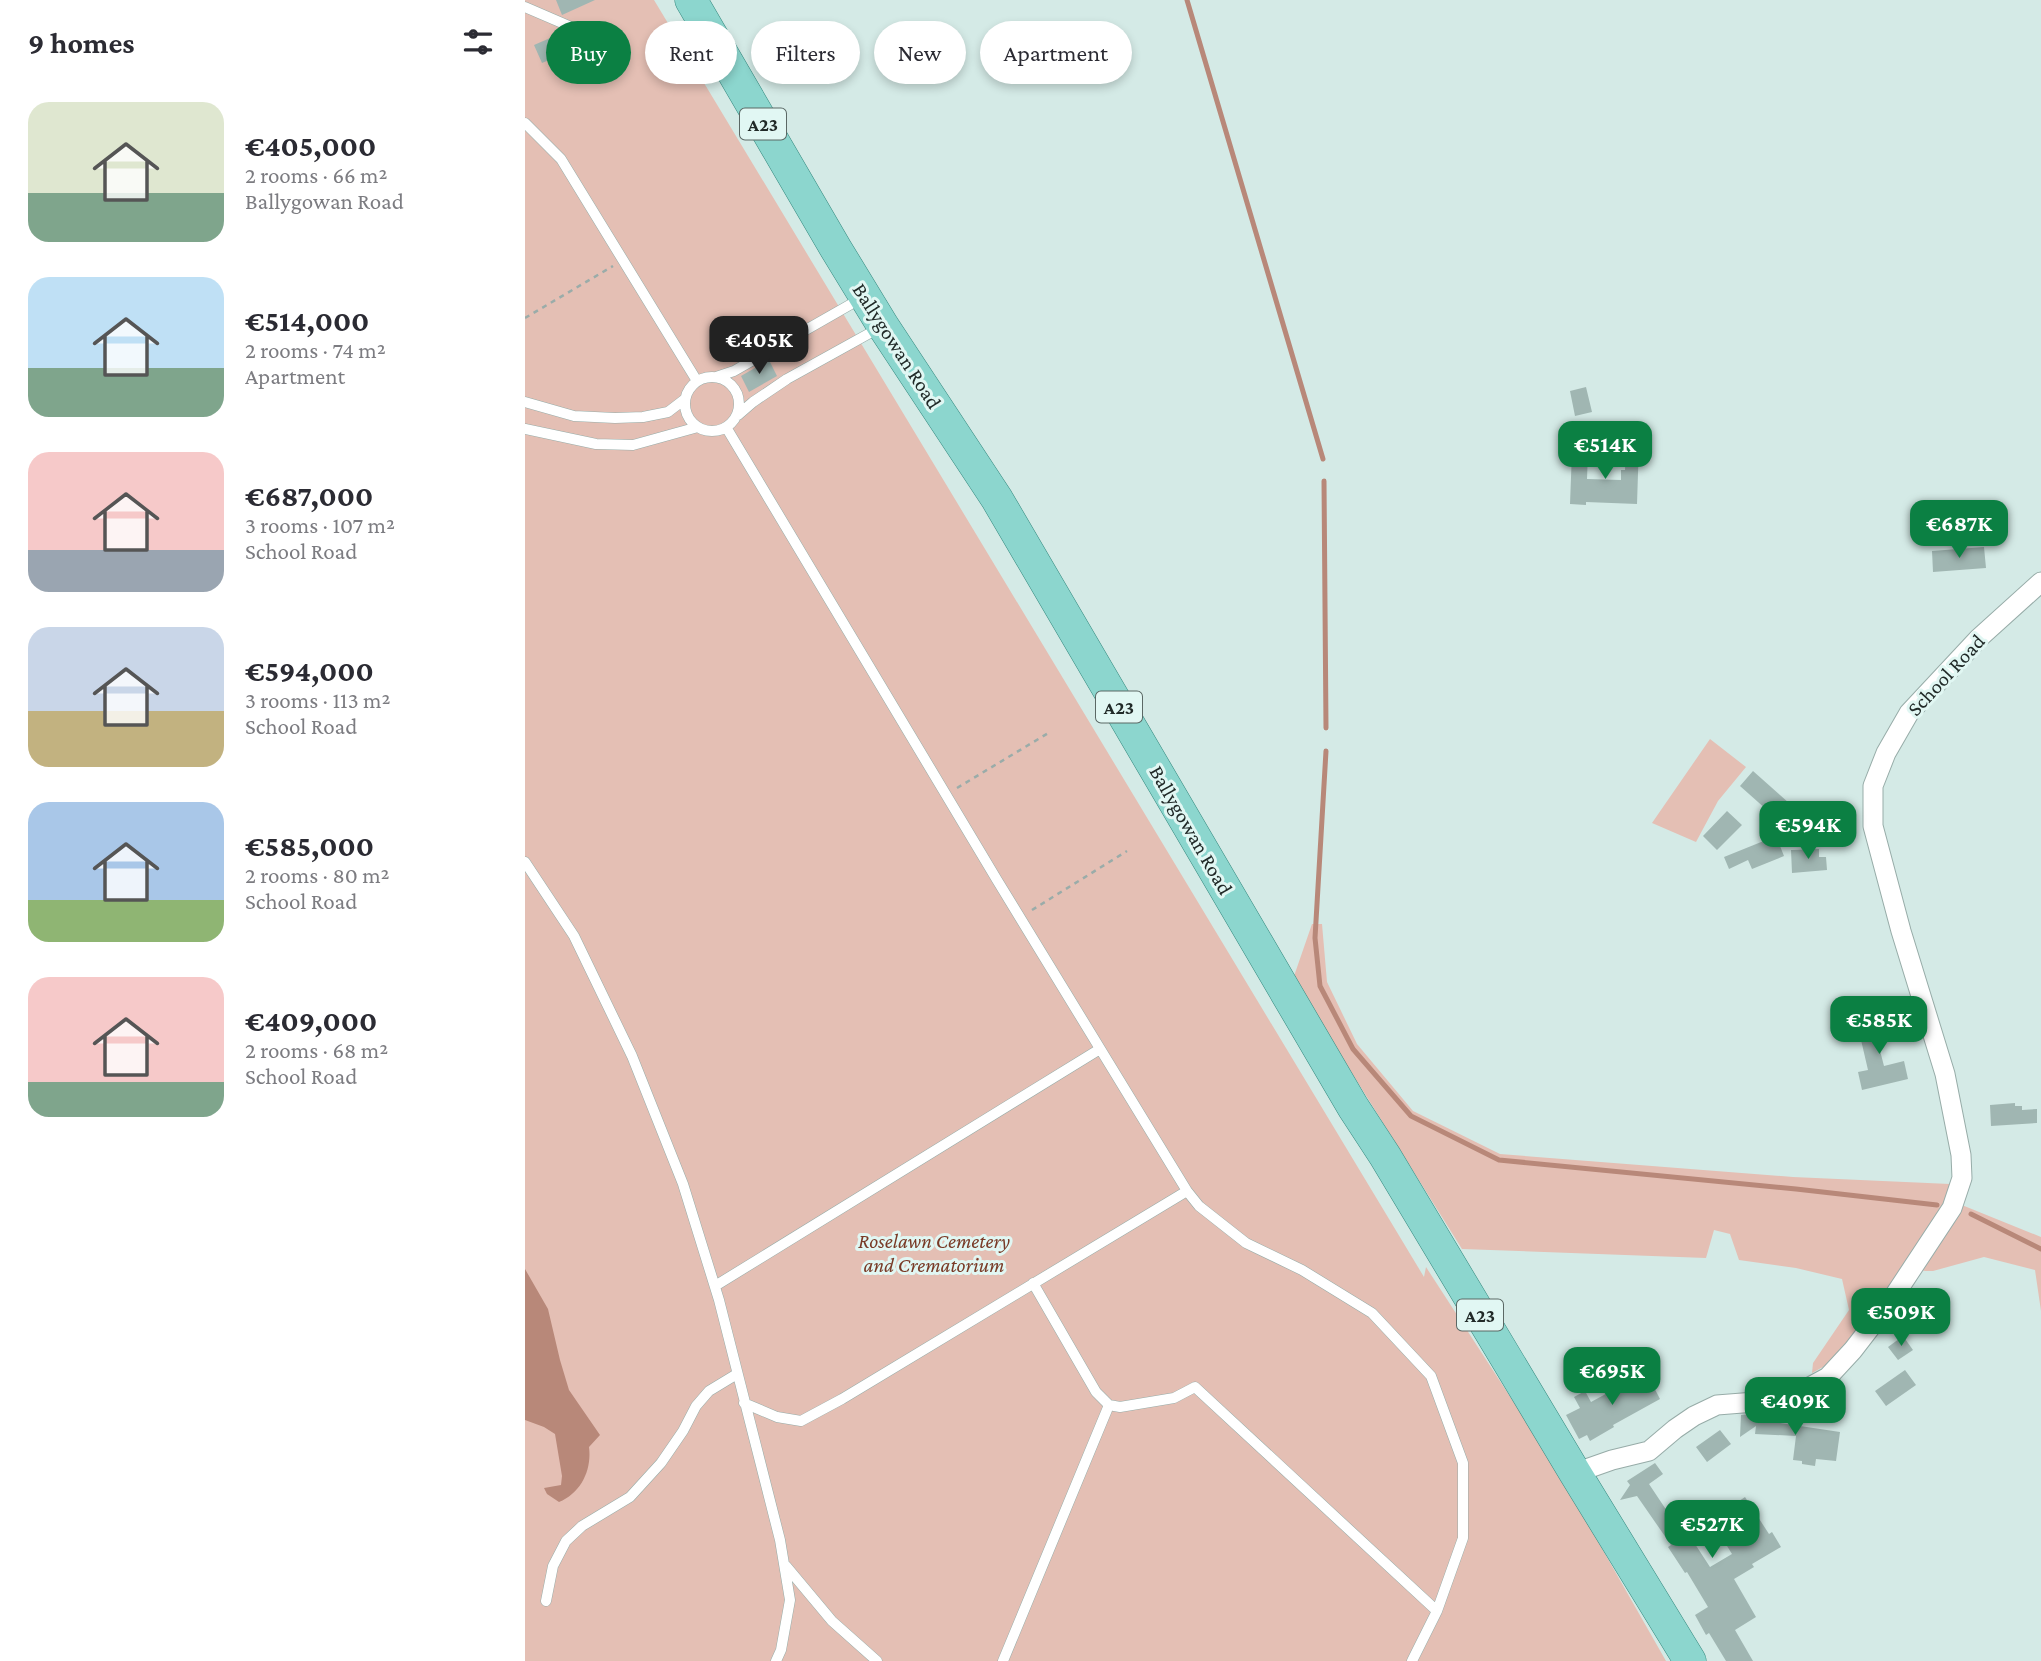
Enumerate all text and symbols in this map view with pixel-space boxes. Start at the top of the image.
chip: Buy [546,21,631,84]
chip: Rent [645,21,737,84]
chip: Filters [751,21,860,84]
chip: New [874,21,966,84]
chip: Apartment [980,21,1132,84]
icon: filters [459,23,497,61]
text: 9 homes [28,26,135,59]
road number: A23 [740,108,786,140]
text: €405,000 [245,129,376,162]
icon: home [84,130,168,214]
text: 2 rooms · 66 m² [245,162,388,188]
text: Ballygowan Road [245,188,404,214]
street label: Ballygowan Road [847,279,947,413]
text: €514,000 [245,304,369,337]
icon: home [84,305,168,389]
pin: €405K [710,316,808,376]
text: €405K [725,326,793,352]
text: 2 rooms · 74 m² [245,337,386,363]
text: Apartment [245,363,345,389]
pin: €514K [1556,421,1654,481]
text: €514K [1574,431,1636,457]
text: €687,000 [245,479,373,512]
icon: home [84,480,168,564]
pin: €687K [1910,500,2008,560]
text: €687K [1926,510,1992,536]
text: 3 rooms · 107 m² [245,512,395,538]
text: School Road [245,538,357,564]
street label: School Road [1902,629,1990,721]
text: €594,000 [245,654,374,687]
icon: home [84,655,168,739]
text: 3 rooms · 113 m² [245,687,390,713]
road number: A23 [1096,692,1142,722]
text: School Road [245,713,357,739]
street label: Ballygowan Road [1144,761,1238,899]
pin: €594K [1759,802,1857,861]
text: €594K [1775,811,1841,837]
text: €585,000 [245,829,374,862]
icon: home [84,830,168,914]
text: 2 rooms · 80 m² [245,862,390,888]
text: School Road [245,888,357,914]
pin: €585K [1830,996,1928,1056]
text: €409,000 [245,1004,377,1037]
icon: home [84,1005,168,1089]
text: €585K [1846,1006,1912,1032]
text: 2 rooms · 68 m² [245,1037,388,1063]
text: School Road [245,1063,357,1089]
park label: Roselawn Cemetery and Crematorium [858,1229,1010,1277]
pin: €509K [1852,1288,1950,1348]
text: €509K [1867,1298,1935,1324]
road number: A23 [1457,1300,1503,1330]
pin: €695K [1563,1348,1661,1407]
text: €695K [1579,1357,1645,1383]
pin: €409K [1746,1378,1844,1437]
text: €409K [1761,1387,1829,1413]
pin: €527K [1663,1500,1761,1560]
text: €527K [1681,1510,1743,1536]

